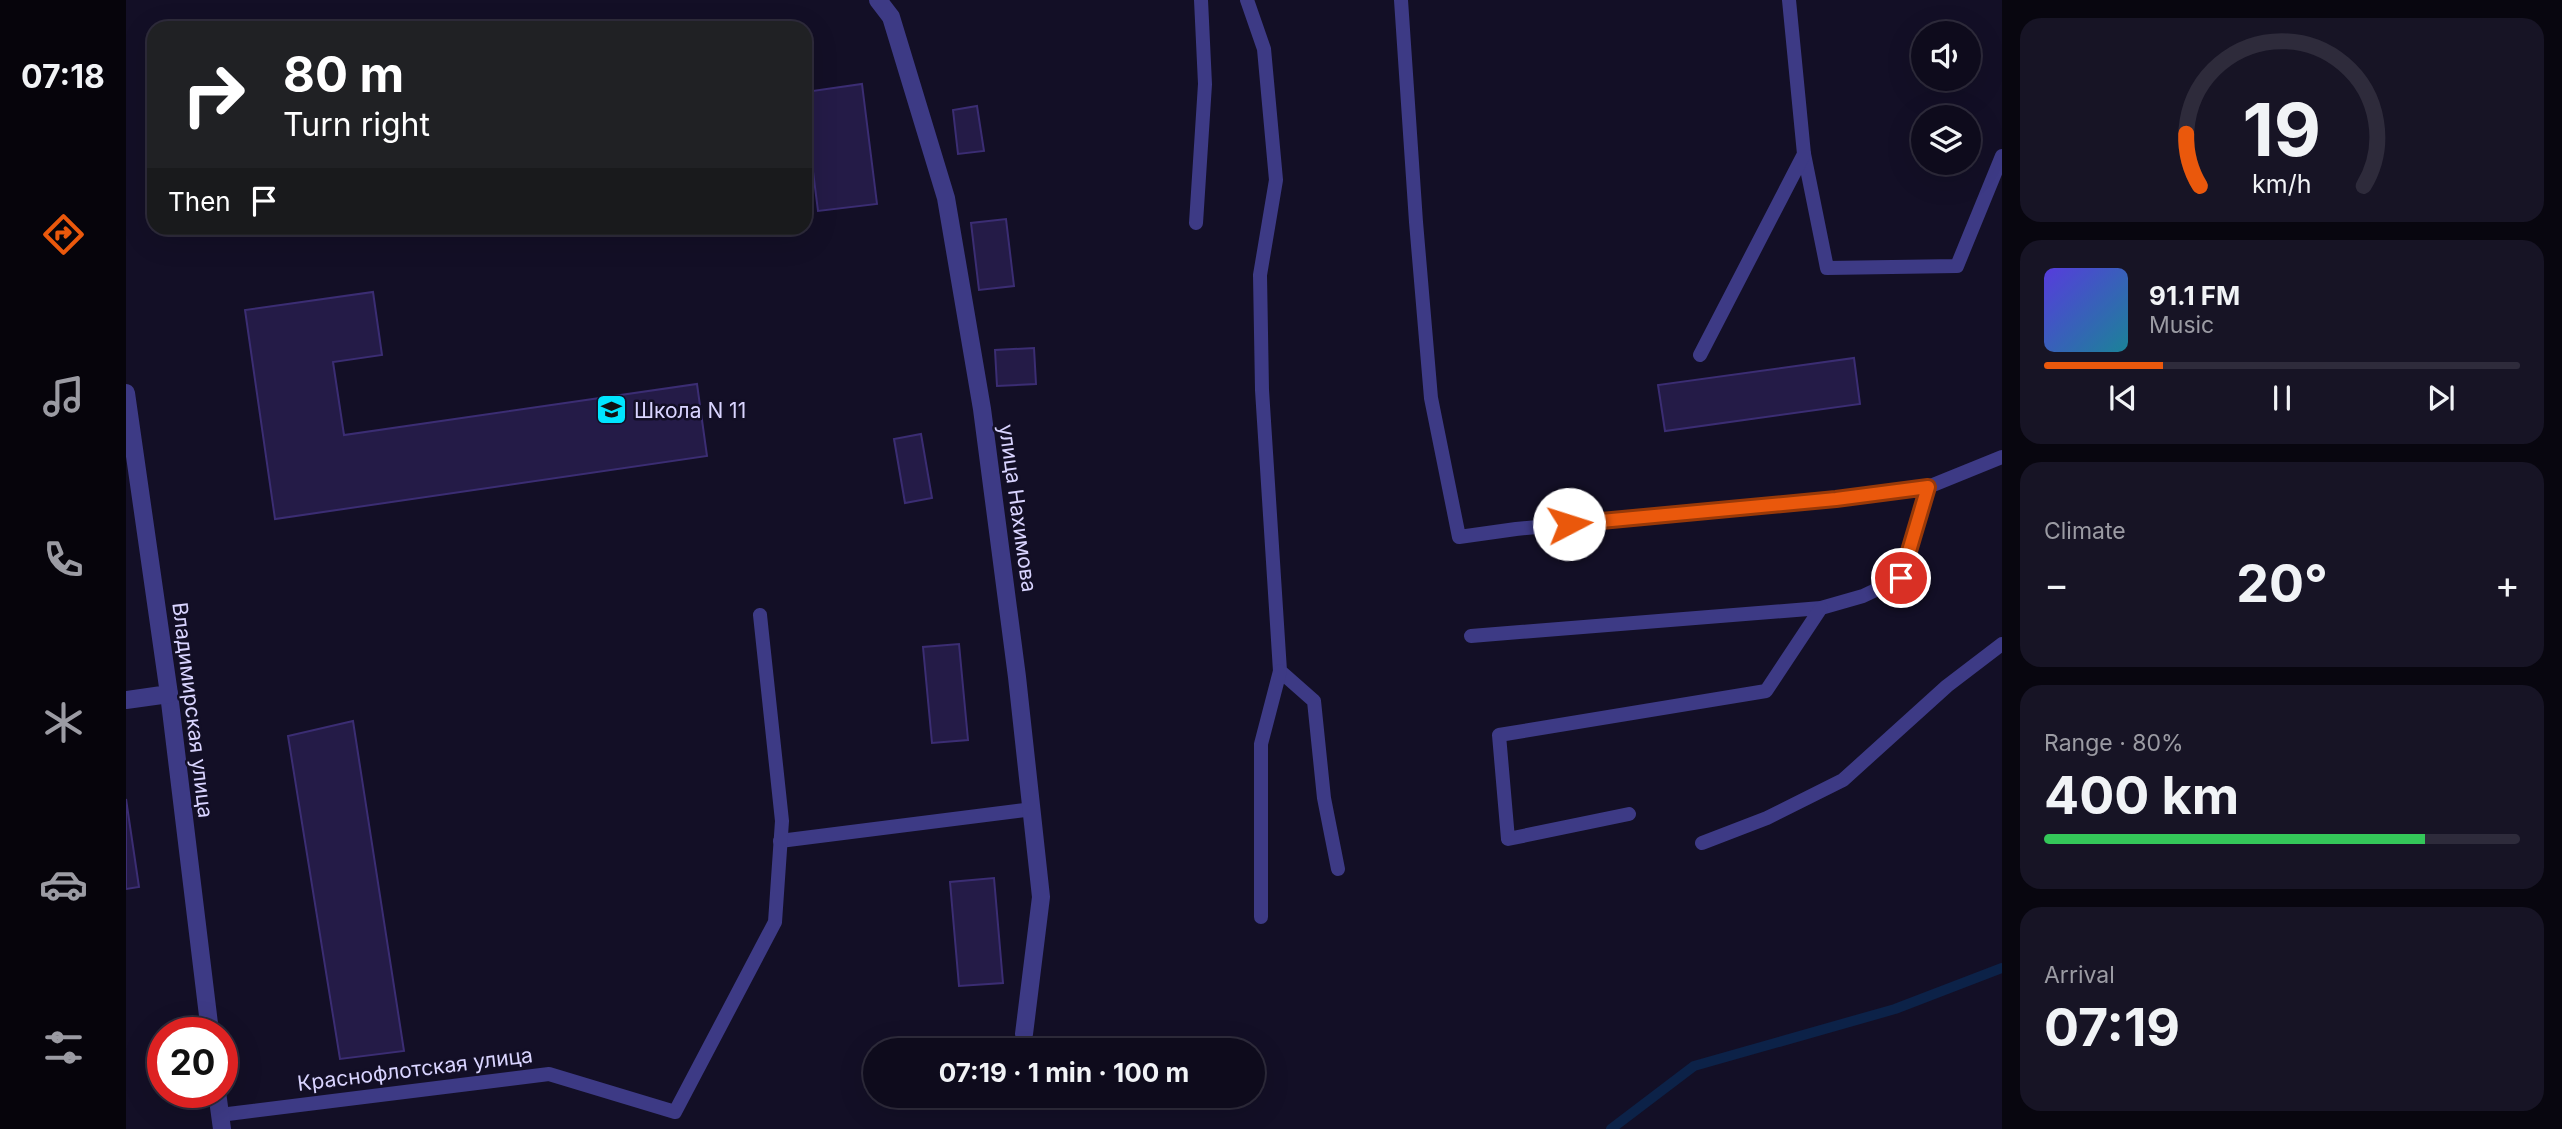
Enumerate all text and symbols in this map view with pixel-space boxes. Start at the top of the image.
map controls [1911,21,1981,175]
button: sound [1911,21,1981,91]
text: 80 m [283,45,404,104]
icon: right [168,49,259,140]
text: 07:18 [21,57,105,96]
text: 19 [2243,85,2321,174]
text: Turn right [283,105,430,144]
button: layers [1911,105,1981,175]
text: km/h [2252,169,2312,199]
icon: arrive [245,182,283,220]
text: Then [168,186,231,217]
icon: directions [39,210,88,259]
text: 91.1 FM [2149,280,2240,311]
text: Music [2149,311,2214,339]
icon: music [39,372,88,421]
icon: previous [2104,379,2142,417]
icon: pause [2263,379,2301,417]
icon: next [2422,379,2460,417]
school or university icon: Школа N 11 [594,393,628,427]
place label: Школа N 11 [634,398,746,423]
street label: улица Нахимова [994,422,1042,594]
position arrow [1532,487,1606,561]
text: Climate [2044,517,2126,545]
icon: phone [39,535,88,584]
pin [1871,548,1931,608]
text: 20° [2236,552,2328,615]
icon: arrive [1882,559,1920,597]
text: − [2044,561,2069,607]
text: + [2495,561,2520,607]
street label: Владимирская улица [167,601,219,819]
icon: climate [39,698,88,747]
text: Range · 80% [2044,729,2184,757]
text: 400 km [2044,764,2239,827]
icon: car [39,860,88,909]
text: Arrival [2044,961,2115,989]
text: 07:19 [2044,996,2180,1059]
speed limit sign: 20 [147,1017,238,1108]
icon: filters [39,1023,88,1072]
street label: Краснофлотская улица [296,1042,534,1096]
text: 07:19 · 1 min · 100 m [939,1057,1189,1088]

